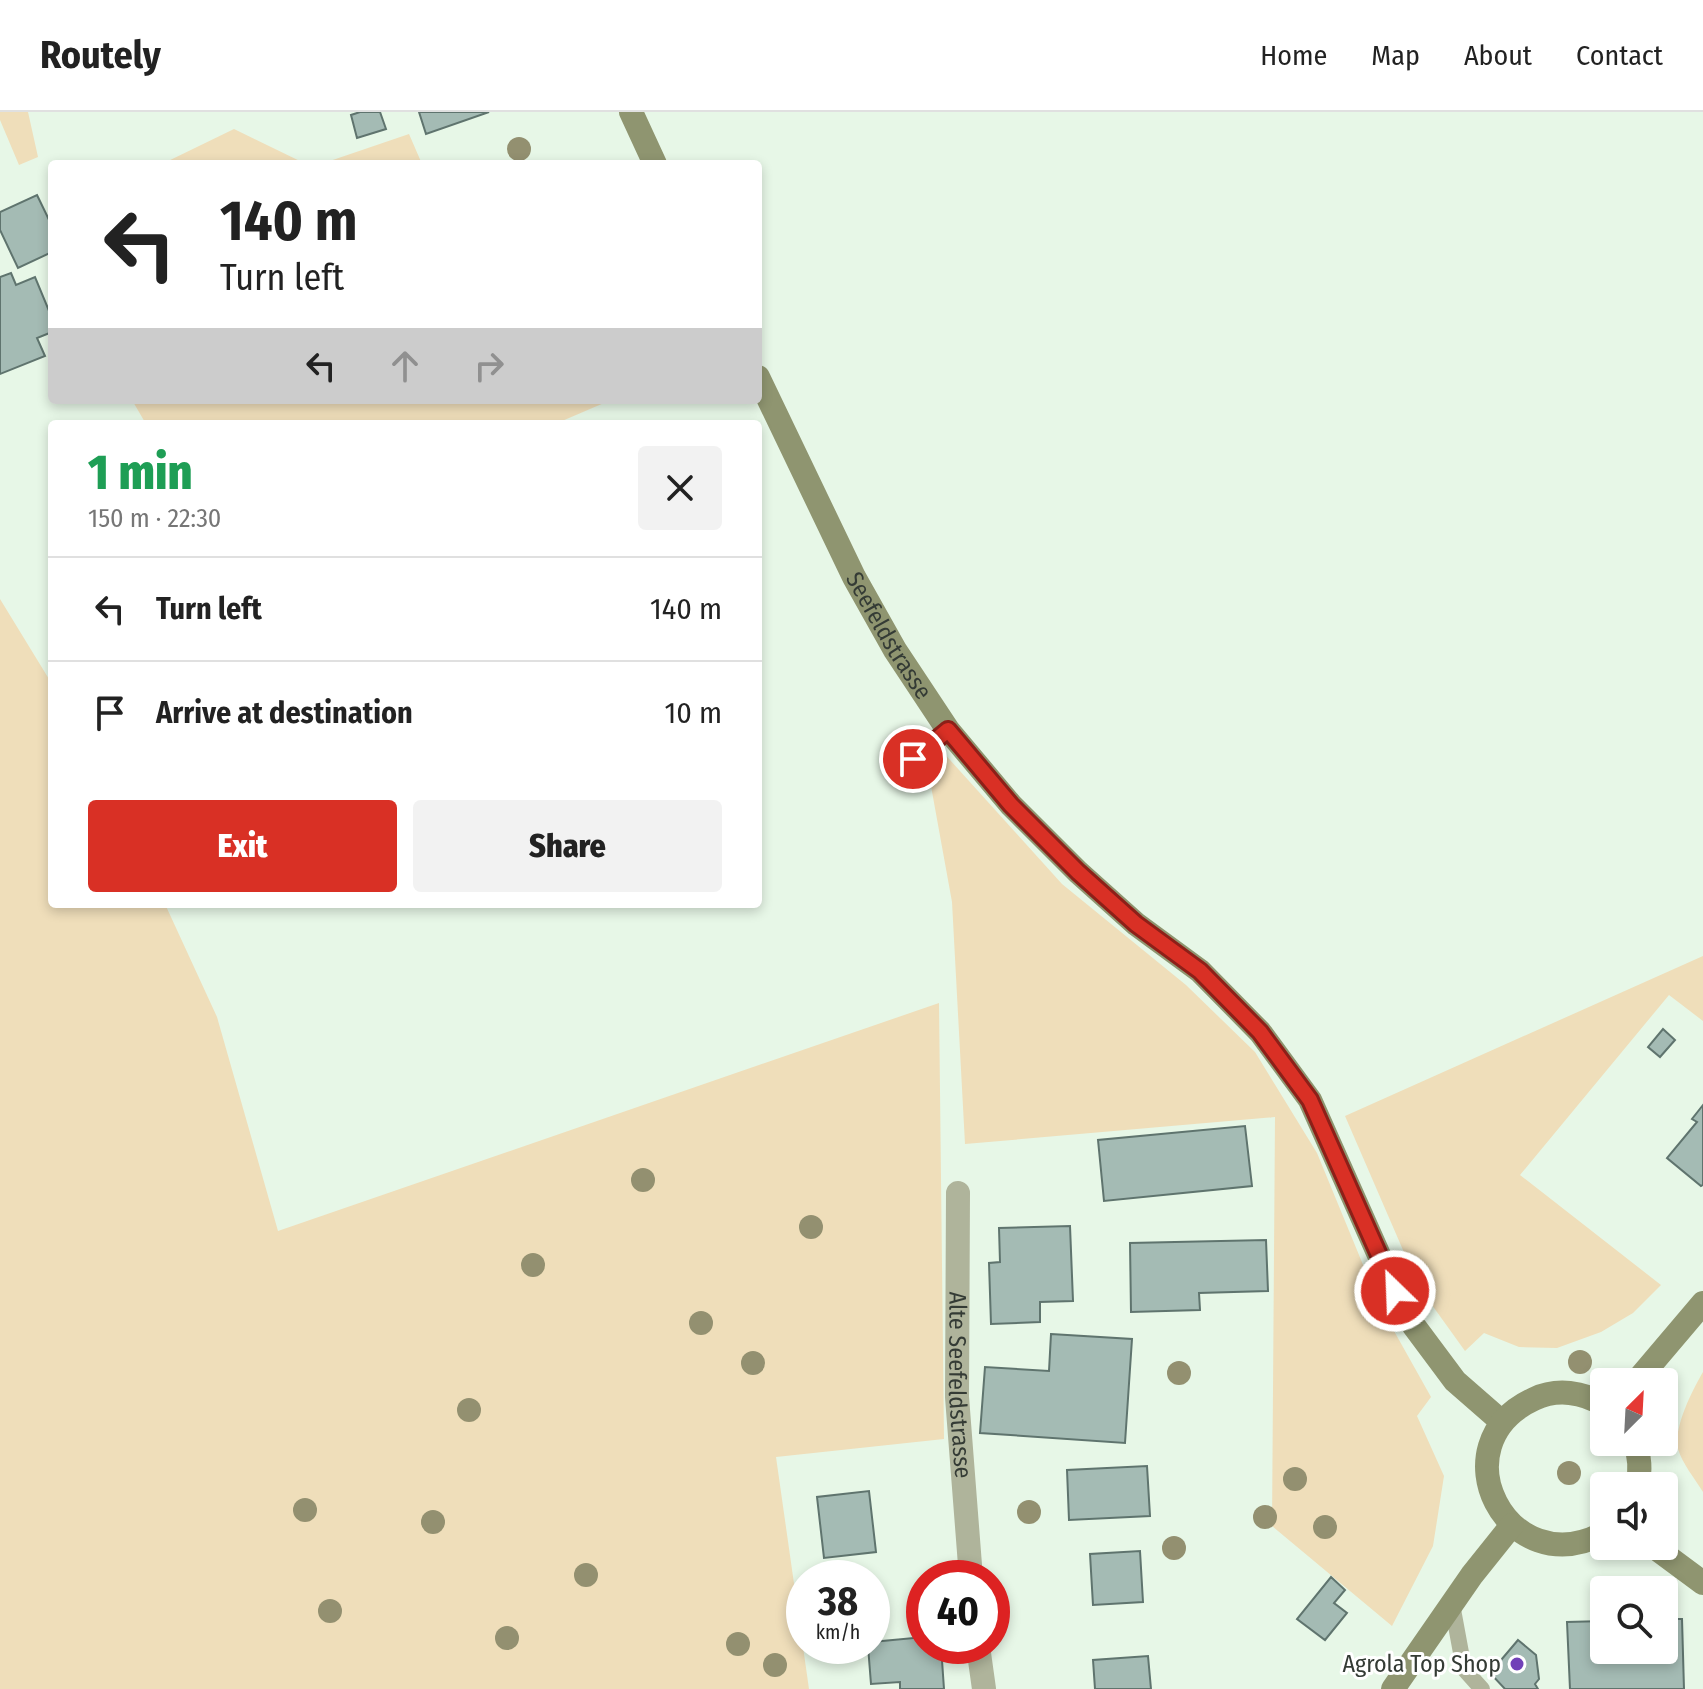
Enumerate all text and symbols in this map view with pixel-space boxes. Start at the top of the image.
text: Routely [40,32,161,78]
text: Home [1260,39,1327,72]
text: Map [1371,39,1420,72]
text: About [1464,39,1532,72]
text: Contact [1576,39,1663,72]
text: 140 m [220,188,357,255]
icon: left [88,192,192,296]
text: Turn left [220,256,344,300]
icon: left [299,344,343,388]
icon: ahead [383,344,427,388]
icon: right [467,344,511,388]
text: 1 min [88,444,192,502]
button: close [638,446,722,530]
text: 150 m · 22:30 [88,503,221,534]
street label: Seefeldstrasse [840,567,938,704]
icon: left [88,587,132,631]
text: Turn left [156,591,262,627]
text: 140 m [650,591,722,627]
icon: arrive [88,691,132,735]
text: Arrive at destination [156,695,413,731]
text: 10 m [665,695,722,731]
pin [879,725,947,793]
icon: arrive [891,737,935,781]
button: Exit [88,800,397,892]
button: Share [413,800,722,892]
position arrow [1353,1249,1437,1333]
street label: Alte Seefeldstrasse [943,1291,977,1479]
north arrow [1590,1368,1678,1456]
map controls [1590,1368,1678,1664]
button: sound [1590,1472,1678,1560]
speed limit sign: 40 [906,1560,1010,1664]
button: search [1590,1576,1678,1664]
text: 38 [818,1578,858,1626]
text: km/h [816,1620,860,1644]
place label: Agrola Top Shop [1342,1650,1501,1678]
marker: Agrola Top Shop [1508,1655,1526,1673]

